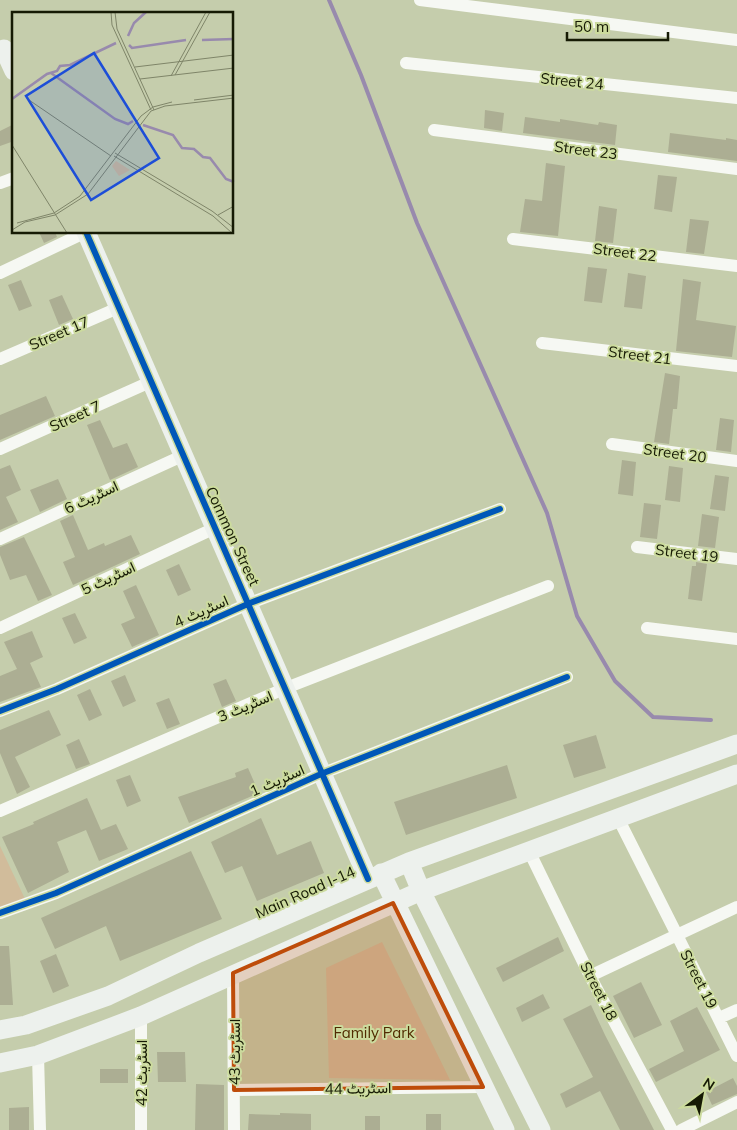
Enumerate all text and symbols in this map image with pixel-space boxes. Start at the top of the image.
scale bar [567,10,668,42]
inset map [12,12,234,234]
text: 50 m [574,17,609,36]
street label: Street 24 [539,68,605,94]
street label: Street 23 [553,137,619,163]
street label: Street 22 [592,239,658,265]
street label: Street 17 [26,312,92,354]
street label: Street 21 [607,342,673,368]
street label: Street 7 [46,396,104,436]
street label: Street 20 [642,439,708,467]
street label: اسٹریٹ 6 [61,476,121,518]
street label: Common Street [202,483,264,589]
street label: Street 19 [654,540,720,566]
street label: اسٹریٹ 5 [78,557,138,599]
street label: اسٹریٹ 4 [171,591,231,631]
street label: اسٹریٹ 3 [215,686,275,726]
street label: اسٹریٹ 1 [247,760,307,800]
street label: Main Road I-14 [252,862,358,922]
street label: Street 19 [676,946,722,1012]
street label: Street 18 [576,958,622,1024]
street label: اسٹریٹ 43 [225,1019,244,1085]
park label: Family Park [334,1023,415,1042]
street label: اسٹریٹ 42 [132,1040,151,1106]
north arrow [677,1070,727,1120]
text: N [700,1074,718,1094]
street label: اسٹریٹ 44 [324,1078,392,1098]

